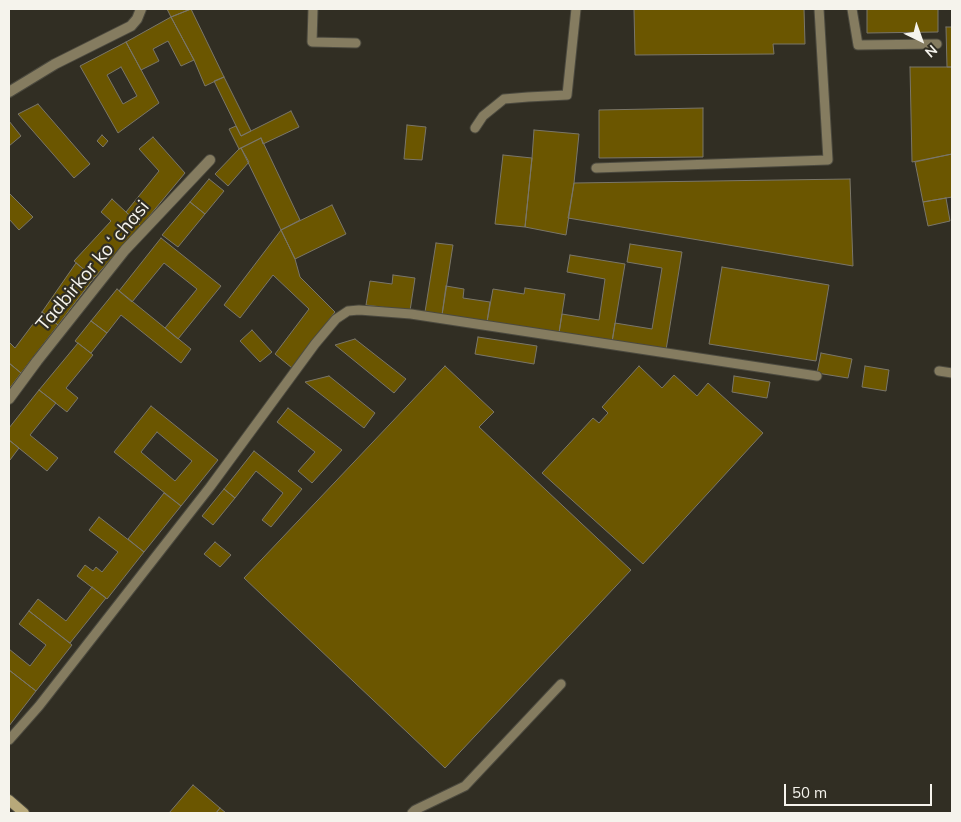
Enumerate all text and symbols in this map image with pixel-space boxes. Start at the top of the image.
north arrow [896,15,946,65]
text: N [921,41,941,61]
street label: Tadbirkor koʻchasi [32,196,154,336]
scale bar [786,774,934,806]
text: 50 m [792,783,827,802]

